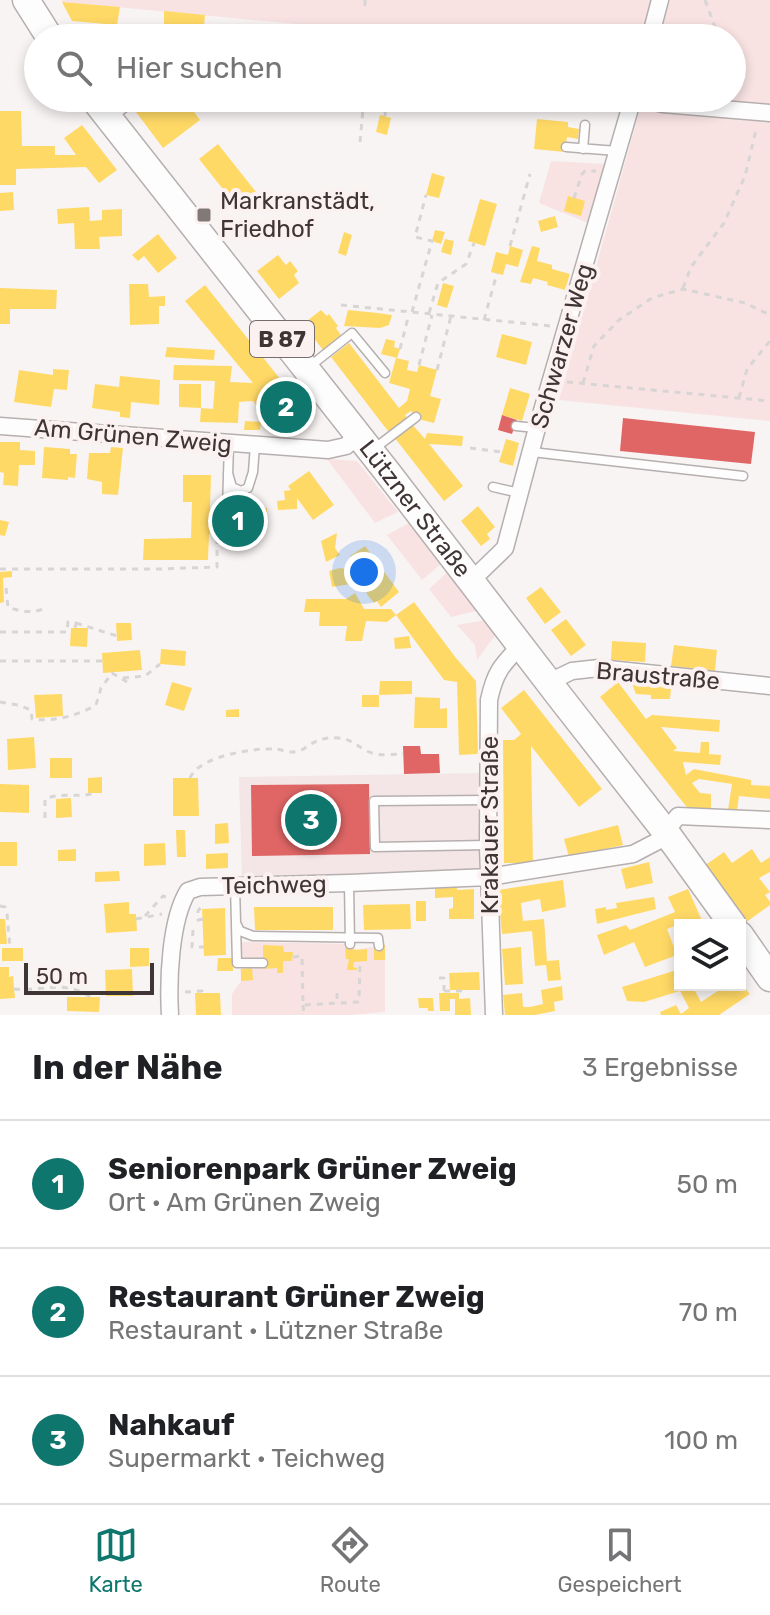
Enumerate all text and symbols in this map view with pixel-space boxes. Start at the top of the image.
search box [24,24,746,112]
icon: search [52,46,96,90]
text: Hier suchen [116,50,283,86]
place label: Markranstädt, Friedhof [220,187,375,243]
marker: Markranstädt, Friedhof [195,206,213,224]
street label: Schwarzer Weg [525,260,599,432]
road number: B 87 [250,321,314,357]
pin: 2 [260,377,312,437]
street label: Am Grünen Zweig [33,413,233,459]
street label: Lützner Straße [353,434,477,583]
pin: 1 [212,491,264,551]
your location [344,552,384,592]
street label: Braustraße [595,657,721,695]
street label: Krakauer Straße [476,736,504,914]
pin: 3 [285,790,337,850]
street label: Teichweg [221,870,327,900]
map controls [674,919,746,991]
button: layers [674,919,746,991]
scale bar [24,959,154,995]
text: 50 m [36,963,88,990]
text: In der Nähe [32,1047,223,1088]
text: 3 Ergebnisse [582,1052,738,1083]
text: Seniorenpark Grüner Zweig [108,1151,517,1187]
text: 1 [52,1169,64,1200]
text: 50 m [677,1169,738,1200]
text: Ort · Am Grünen Zweig [108,1187,381,1218]
text: Restaurant Grüner Zweig [108,1279,485,1315]
text: 2 [50,1297,66,1328]
text: 70 m [679,1297,738,1328]
text: Restaurant · Lützner Straße [108,1315,443,1346]
text: Nahkauf [108,1407,234,1443]
text: 3 [49,1425,67,1456]
text: 100 m [664,1425,738,1456]
text: Supermarkt · Teichweg [108,1443,385,1474]
tab: Karte [88,1523,143,1598]
tab: Route [320,1523,381,1598]
tab: Gespeichert [557,1523,682,1598]

